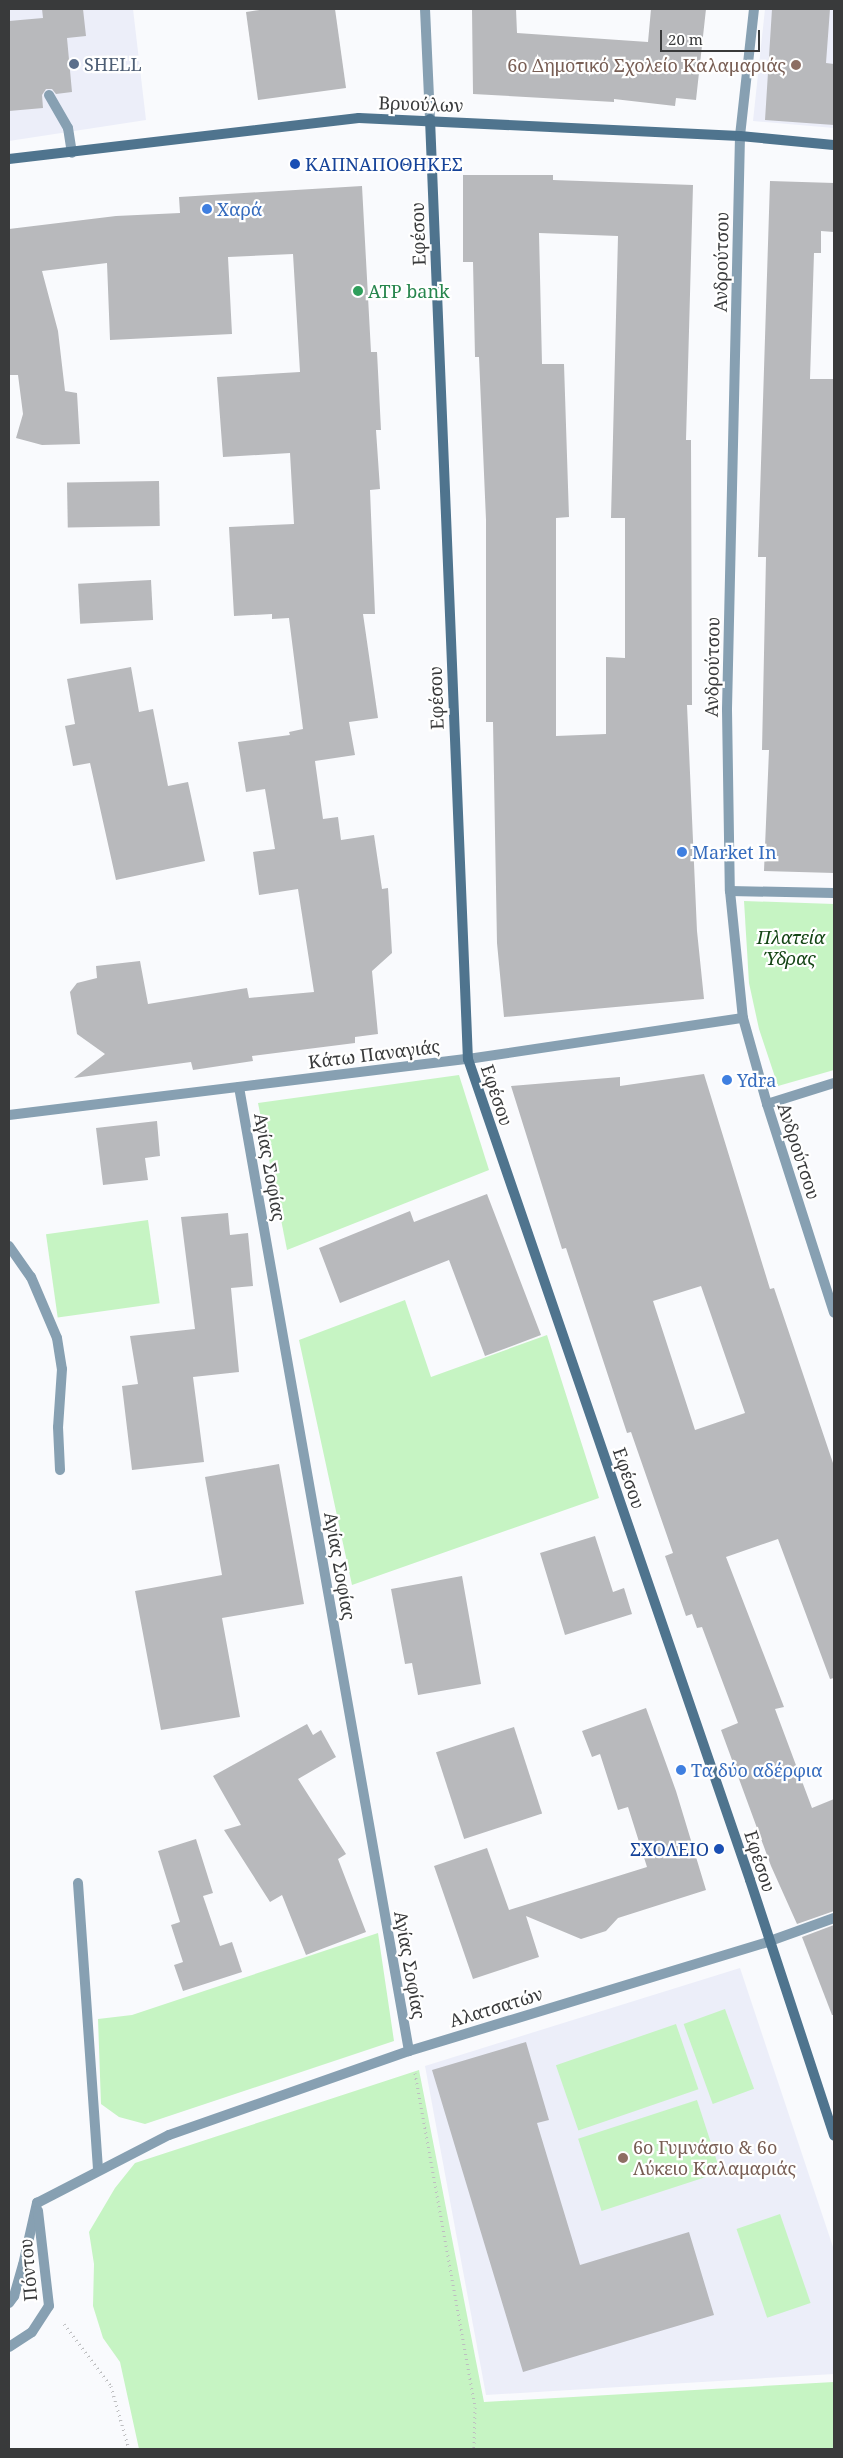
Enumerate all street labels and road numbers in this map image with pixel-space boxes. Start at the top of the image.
street label: Βρυούλων [378,92,464,116]
street label: Εφέσου [406,202,430,266]
street label: Ανδρούτσου [709,212,733,312]
street label: Ανδρούτσου [700,617,724,717]
street label: Εφέσου [424,666,448,730]
street label: Κάτω Παναγιάς [307,1035,441,1073]
street label: Εφέσου [476,1062,518,1128]
street label: Ανδρούτσου [773,1100,825,1202]
street label: Αγίας Σοφίας [250,1111,290,1223]
street label: Εφέσου [608,1445,650,1511]
street label: Αγίας Σοφίας [320,1510,360,1622]
street label: Εφέσου [740,1828,780,1894]
street label: Αγίας Σοφίας [390,1909,430,2021]
street label: Αλατσατών [447,1983,545,2031]
street label: Πόντου [15,2238,41,2302]

